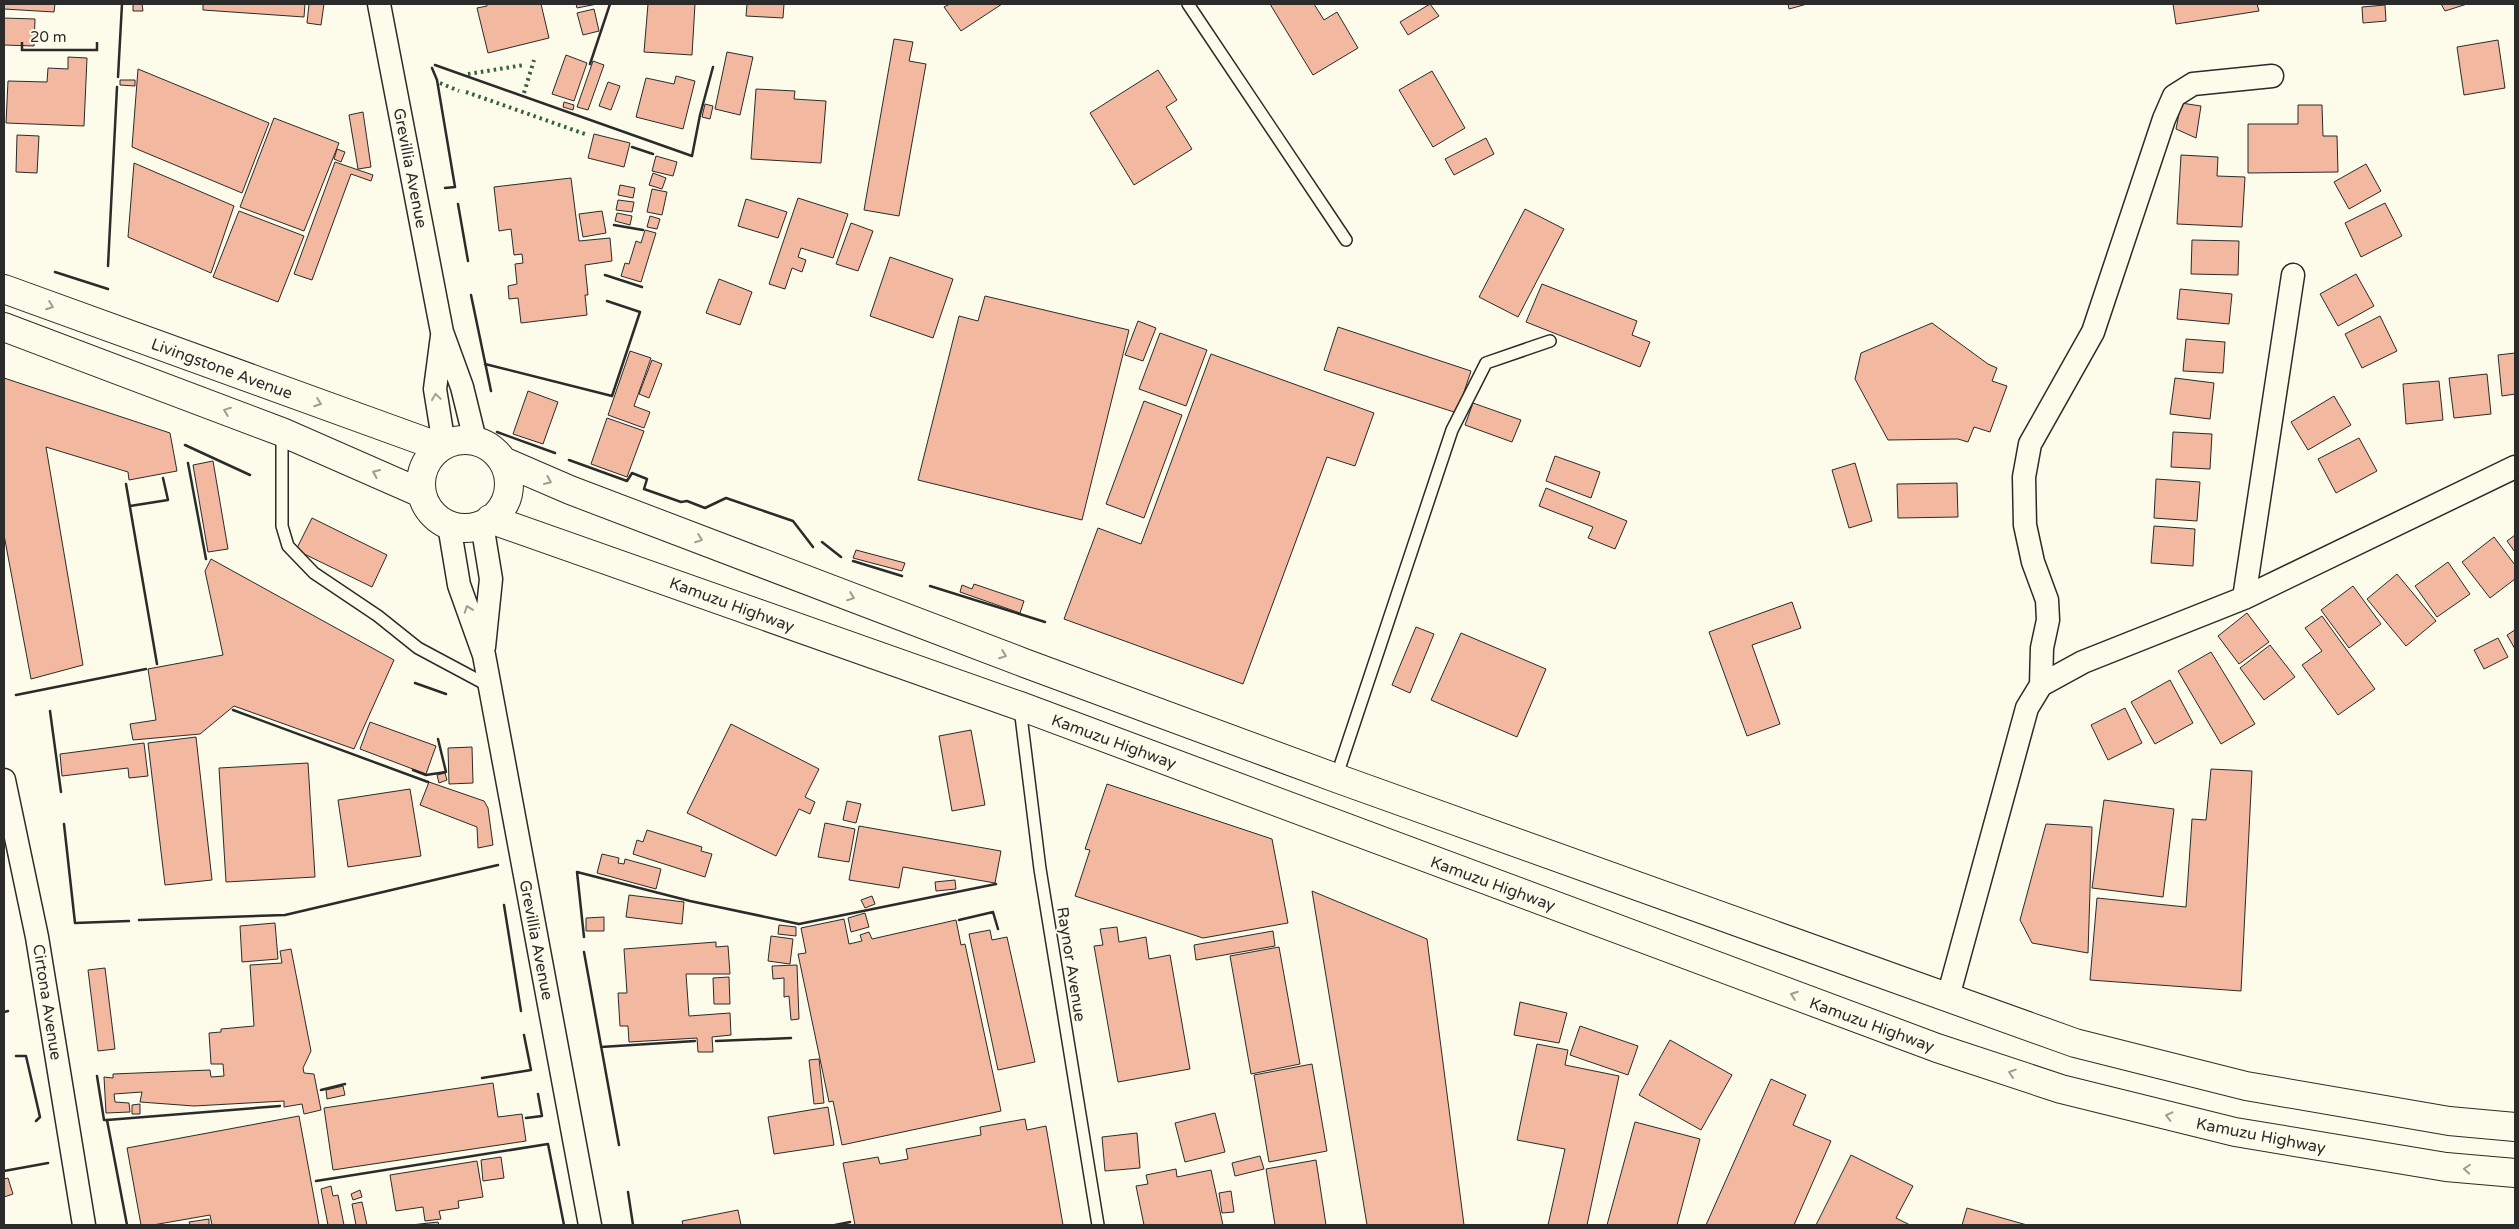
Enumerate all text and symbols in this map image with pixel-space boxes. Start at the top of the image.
scale bar [22,20,98,52]
text: 20 m [30,28,67,46]
street label: Grevillia Avenue [389,106,431,230]
one-way arrow [45,300,53,310]
street label: Livingstone Avenue [148,334,295,404]
one-way arrow [431,392,442,400]
one-way arrow [313,397,321,407]
one-way arrow [223,407,231,417]
one-way arrow [372,469,381,480]
one-way arrow [543,474,552,485]
one-way arrow [694,533,703,544]
street label: Kamuzu Highway [666,573,797,637]
one-way arrow [846,591,855,601]
one-way arrow [463,605,473,614]
one-way arrow [998,649,1007,659]
street label: Kamuzu Highway [1048,710,1179,774]
street label: Kamuzu Highway [1427,852,1558,916]
street label: Grevillia Avenue [515,878,557,1002]
street label: Raynor Avenue [1052,905,1090,1023]
street label: Cirtona Avenue [28,943,66,1062]
one-way arrow [1790,991,1798,1001]
street label: Kamuzu Highway [1806,993,1937,1057]
one-way arrow [2009,1069,2017,1079]
one-way arrow [2165,1111,2174,1122]
street label: Kamuzu Highway [2194,1114,2328,1158]
one-way arrow [2462,1163,2470,1174]

